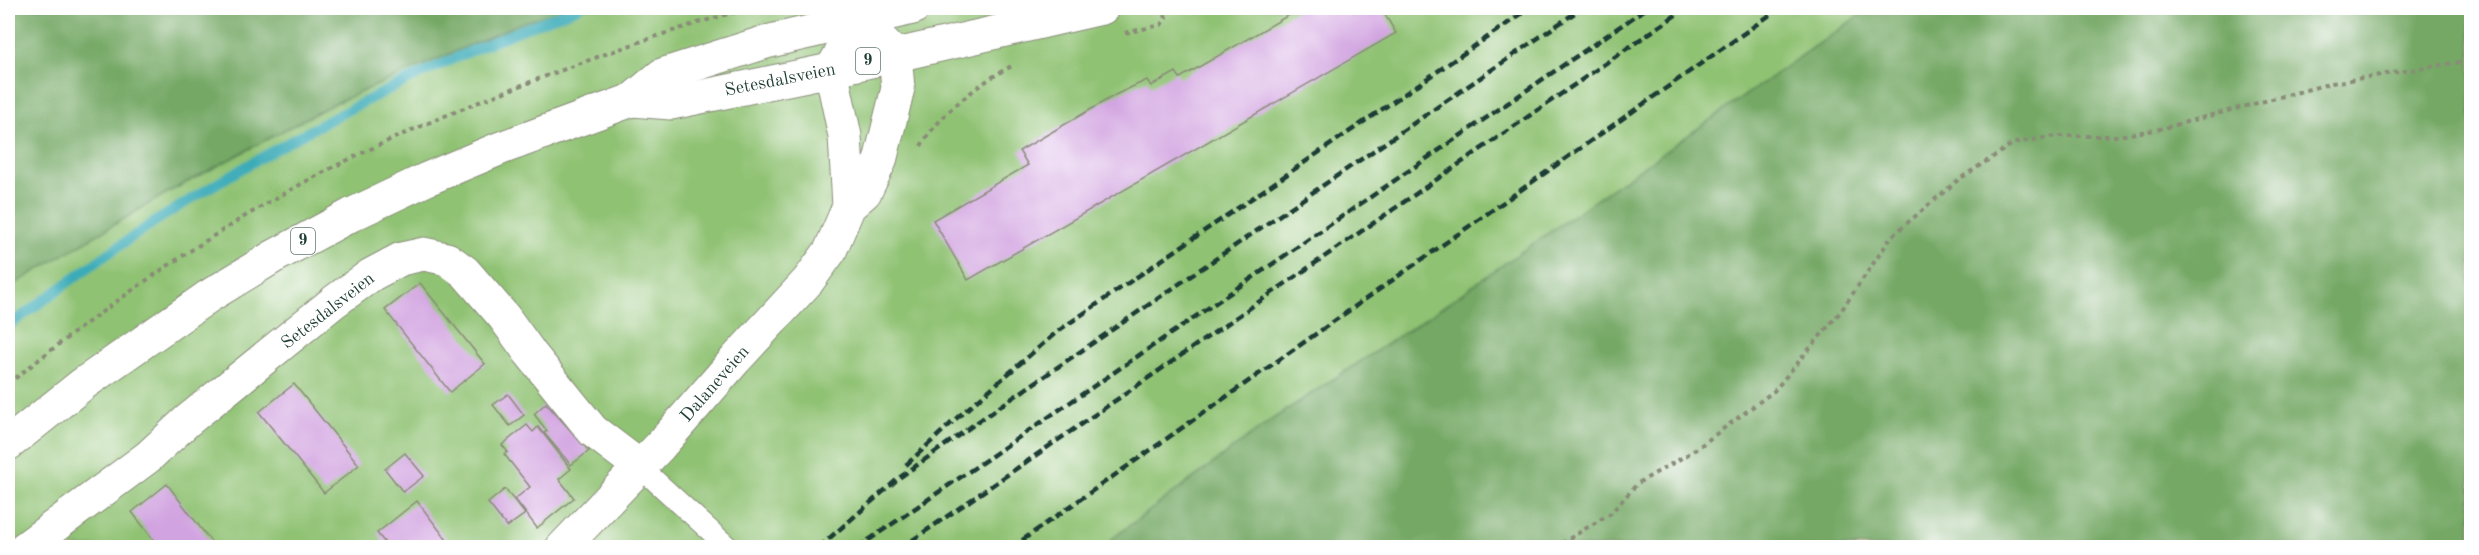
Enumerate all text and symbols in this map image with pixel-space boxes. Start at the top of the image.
road number: 9 [856,48,880,74]
street label: Setesdalsveien [723,60,837,100]
road number: 9 [291,228,315,254]
street label: Setesdalsveien [278,269,378,353]
street label: Dalaneveien [677,342,753,426]

